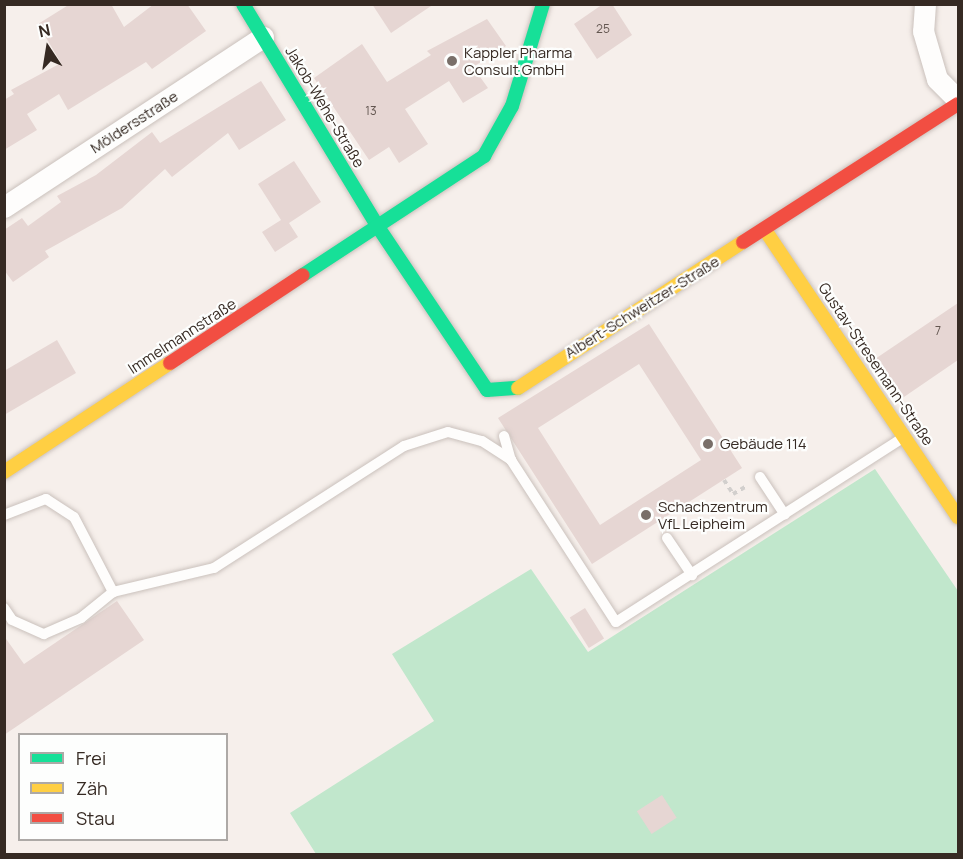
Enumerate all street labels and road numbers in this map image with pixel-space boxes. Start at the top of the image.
street label: Jakob-Wehe-Straße [282,43,368,171]
street label: Möldersstraße [87,87,181,157]
street label: Albert-Schweitzer-Straße [562,252,722,362]
street label: Gustav-Stresemann-Straße [815,279,937,449]
street label: Immelmannstraße [125,294,239,378]

